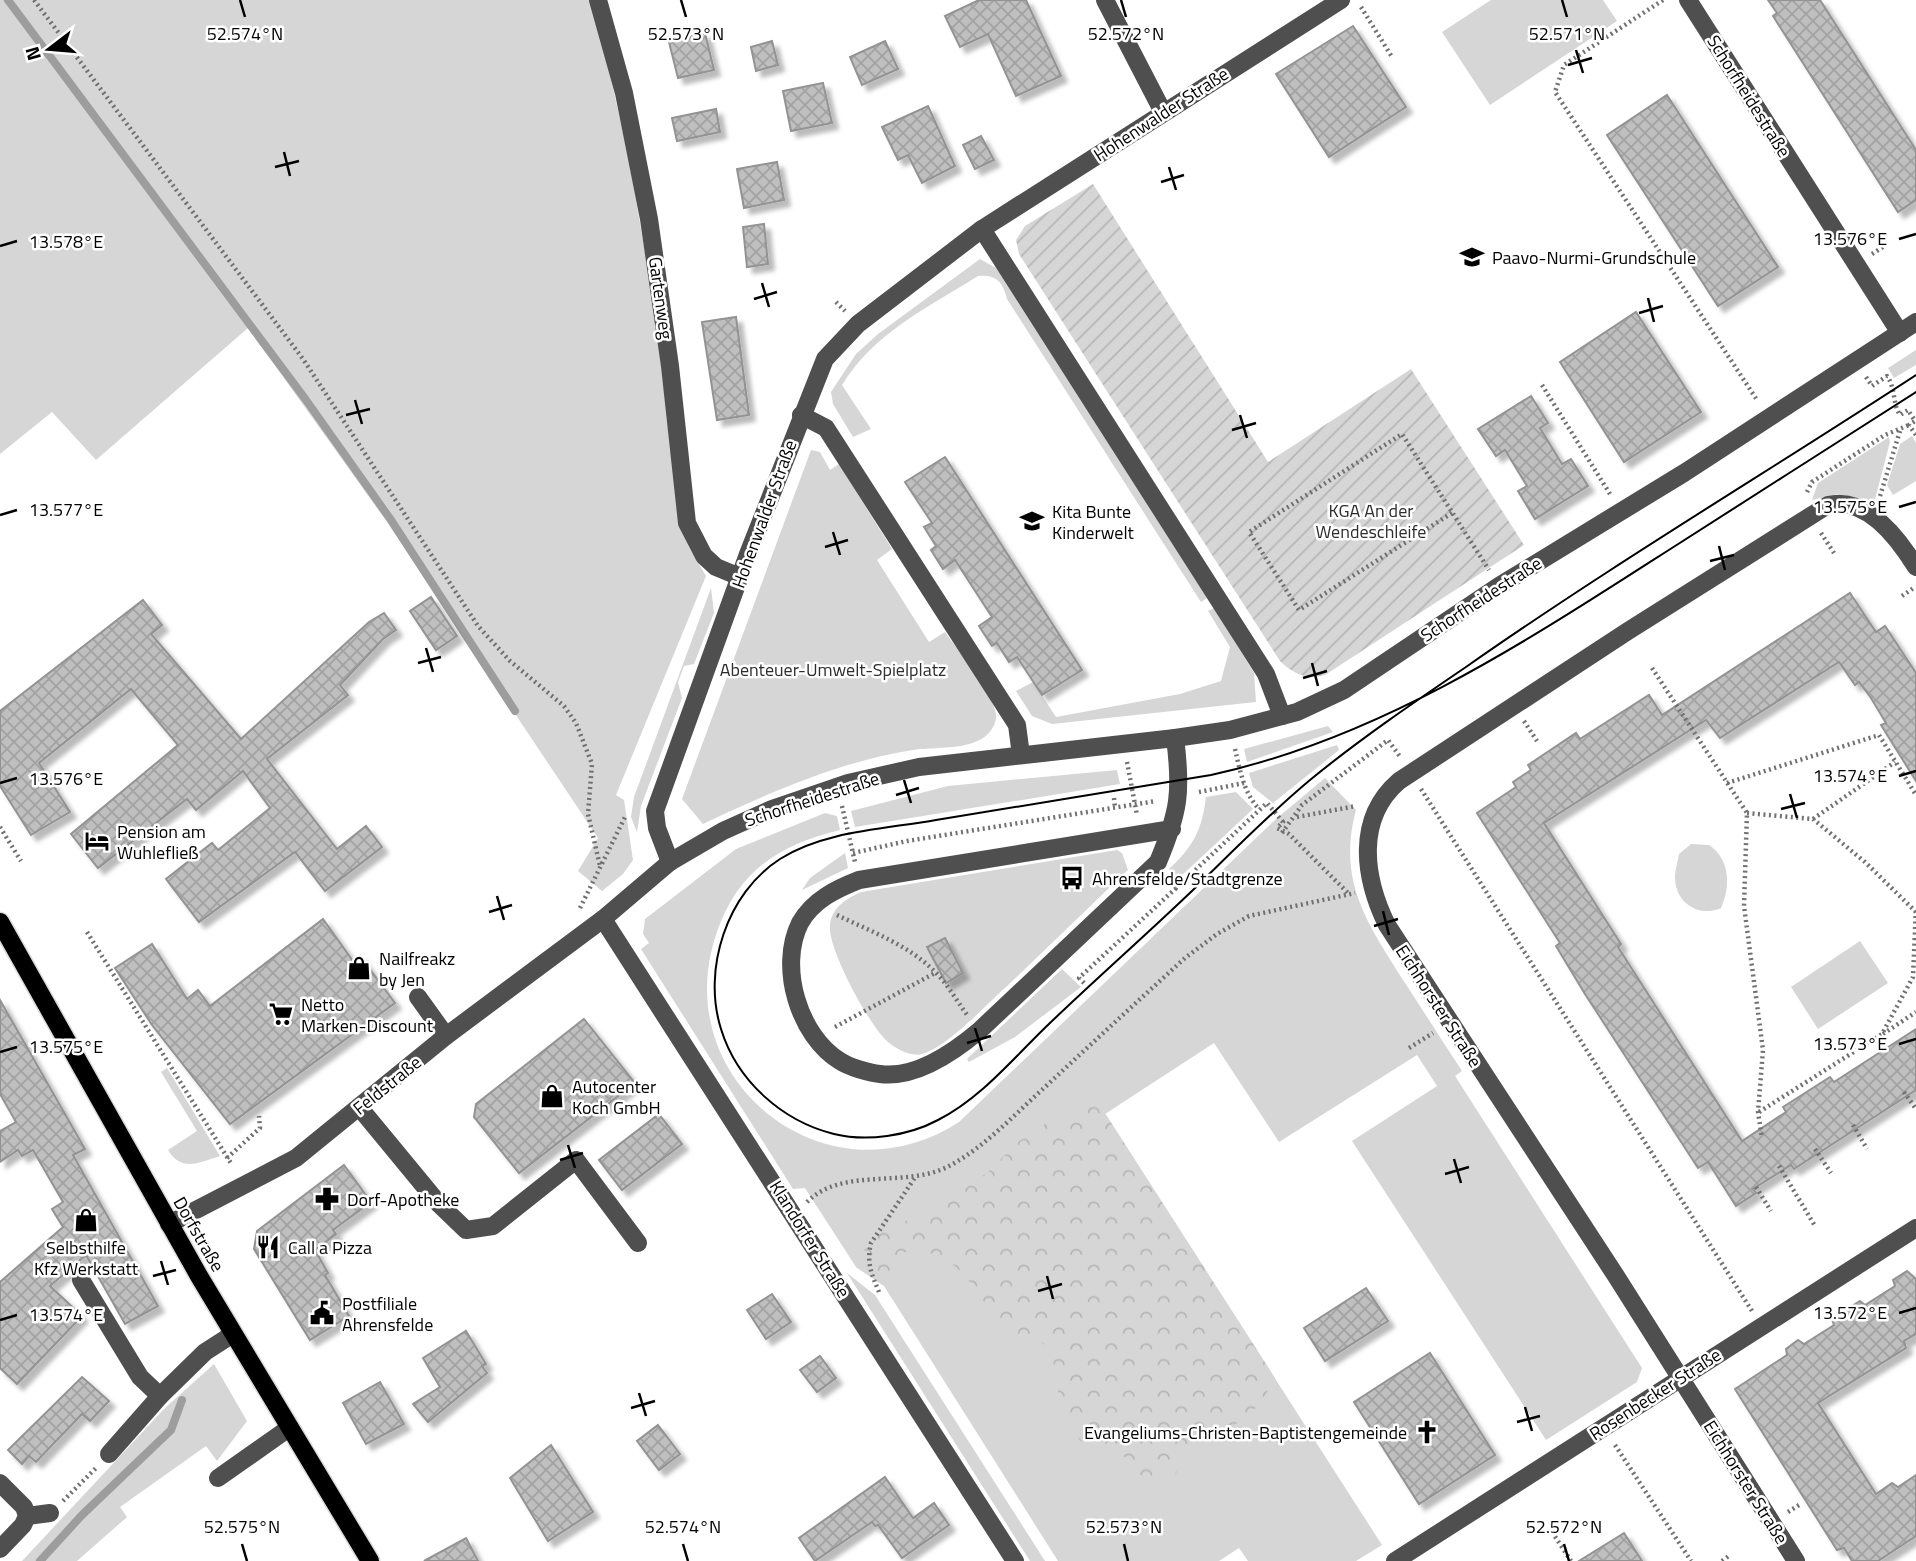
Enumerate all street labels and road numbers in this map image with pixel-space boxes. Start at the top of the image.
street label: Schorfheidestraße [1701,30,1797,162]
street label: Hohenwalder Straße [1088,60,1234,168]
street label: Gartenweg [642,255,680,341]
street label: Hohenwalder Straße [725,436,803,592]
street label: Schorfheidestraße [1415,550,1547,648]
street label: Schorfheidestraße [741,765,883,833]
street label: Eichhorster Straße [1389,939,1489,1073]
street label: Feldstraße [347,1049,427,1121]
street label: Klandorfer Straße [763,1175,857,1303]
street label: Dorfstraße [167,1191,231,1277]
street label: Rosenbecker Straße [1584,1341,1726,1447]
street label: Eichhorster Straße [1697,1415,1795,1549]

